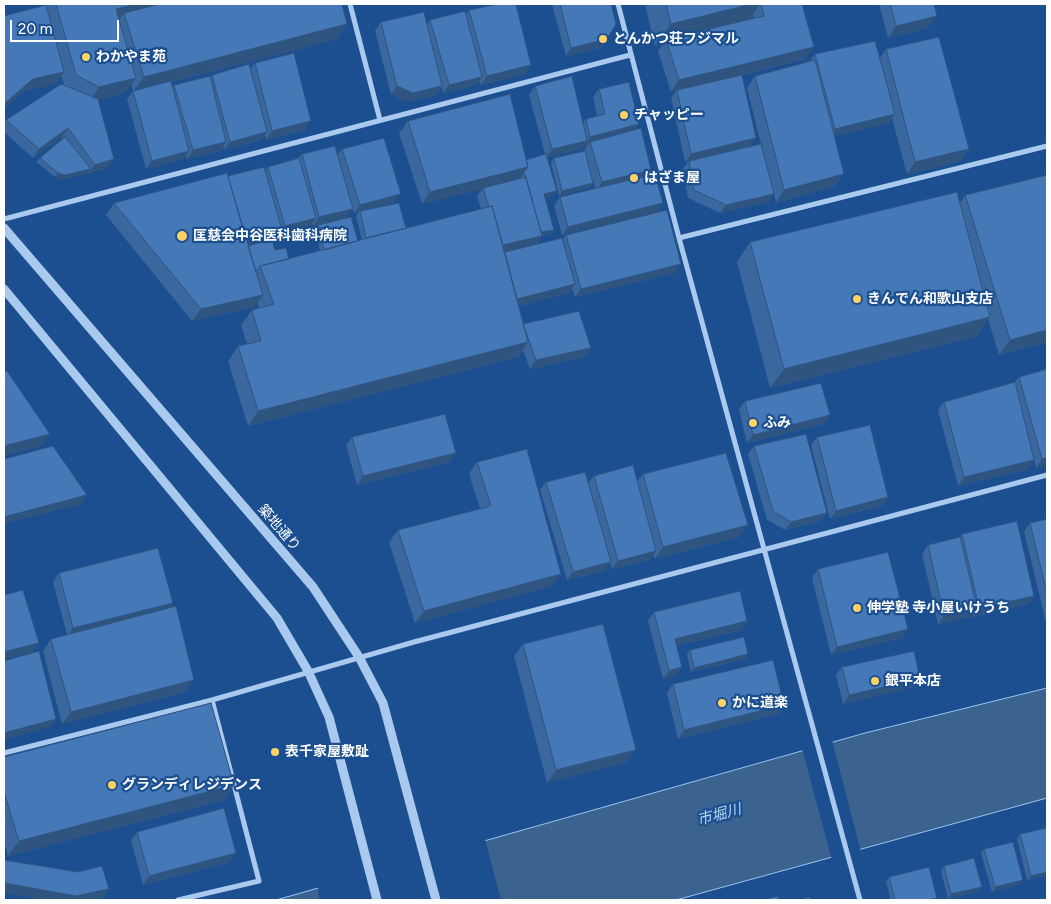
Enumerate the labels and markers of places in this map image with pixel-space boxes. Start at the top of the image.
place label: とんかつ荘フジマル [613,31,739,47]
marker: とんかつ荘フジマル [597,33,609,45]
place label: わかやま苑 [96,49,166,65]
marker: わかやま苑 [80,51,92,63]
place label: チャッピー [634,107,704,123]
marker: チャッピー [618,109,630,121]
place label: はざま屋 [644,170,700,186]
marker: はざま屋 [628,172,640,184]
place label: 匡慈会中谷医科歯科病院 [193,228,347,244]
marker: 匡慈会中谷医科歯科病院 [175,229,189,243]
place label: きんでん和歌山支店 [867,291,993,307]
marker: きんでん和歌山支店 [851,293,863,305]
place label: ふみ [763,415,791,431]
marker: ふみ [747,417,759,429]
place label: 伸学塾 寺小屋いけうち [867,600,1010,616]
marker: 伸学塾 寺小屋いけうち [851,602,863,614]
place label: 銀平本店 [885,673,941,689]
marker: 銀平本店 [869,675,881,687]
place label: かに道楽 [732,695,788,711]
marker: かに道楽 [716,697,728,709]
place label: 表千家屋敷趾 [285,744,369,760]
marker: 表千家屋敷趾 [269,746,281,758]
place label: グランディレジデンス [122,777,262,793]
marker: グランディレジデンス [106,779,118,791]

